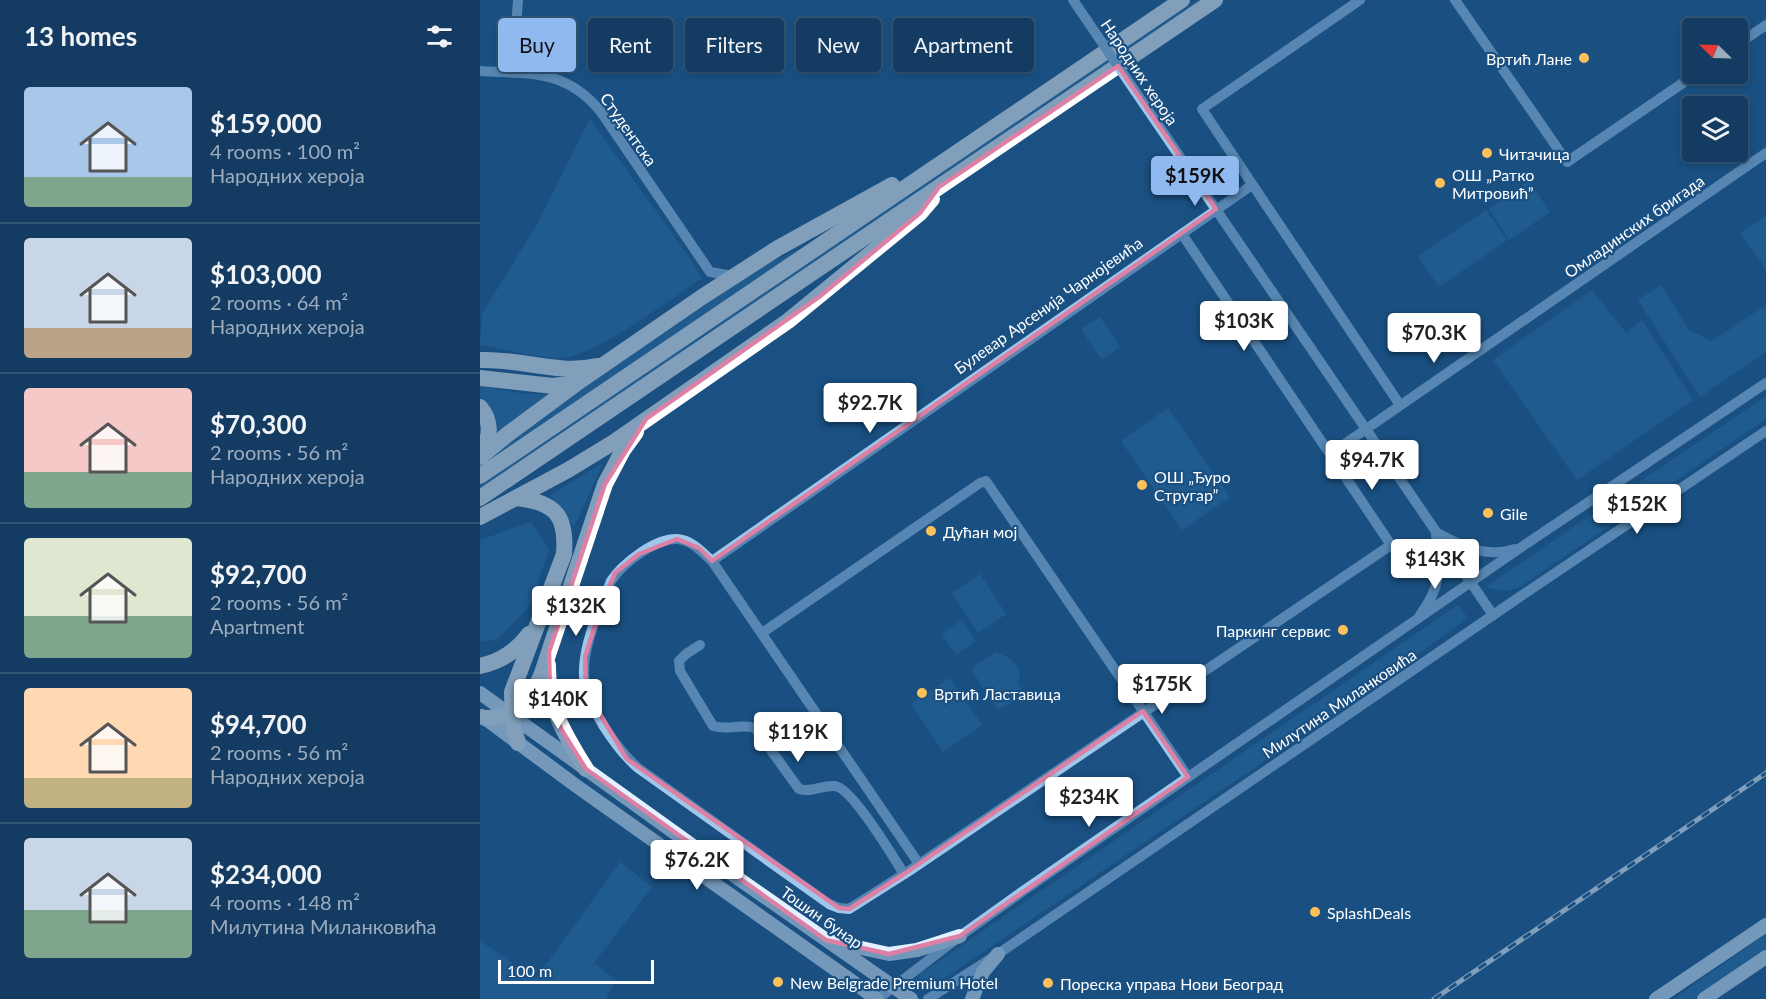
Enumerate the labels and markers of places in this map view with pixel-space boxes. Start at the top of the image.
place label: Вртић Лане [1486,49,1572,68]
marker: Вртић Лане [1577,51,1591,65]
place label: Читачица [1499,144,1570,163]
marker: Читачица [1480,146,1494,160]
pin: $159K [1153,156,1237,207]
place label: ОШ „Ратко Митровић” [1452,165,1534,202]
marker: ОШ „Ратко Митровић” [1433,176,1447,190]
pin: $103K [1202,301,1286,352]
pin: $70.3K [1385,313,1483,364]
pin: $92.7K [821,383,919,434]
pin: $94.7K [1323,440,1421,491]
place label: ОШ „Ђуро Стругар” [1154,467,1231,504]
marker: ОШ „Ђуро Стругар” [1135,478,1149,492]
pin: $152K [1595,484,1679,535]
place label: Gile [1500,504,1528,523]
marker: Gile [1481,506,1495,520]
place label: Дућан мој [943,522,1017,541]
marker: Дућан мој [924,524,938,538]
pin: $143K [1393,539,1477,590]
pin: $132K [534,586,618,637]
place label: Паркинг сервис [1216,621,1331,640]
marker: Паркинг сервис [1336,623,1350,637]
pin: $175K [1120,664,1204,715]
pin: $140K [516,679,600,730]
place label: Вртић Ластавица [934,684,1061,703]
marker: Вртић Ластавица [915,686,929,700]
pin: $119K [756,712,840,763]
pin: $234K [1047,777,1131,828]
pin: $76.2K [648,840,746,891]
place label: SplashDeals [1327,903,1411,922]
marker: SplashDeals [1308,905,1322,919]
place label: New Belgrade Premium Hotel [790,973,998,992]
place label: Пореска управа Нови Београд [1060,974,1283,993]
marker: New Belgrade Premium Hotel [771,975,785,989]
marker: Пореска управа Нови Београд [1041,976,1055,990]

